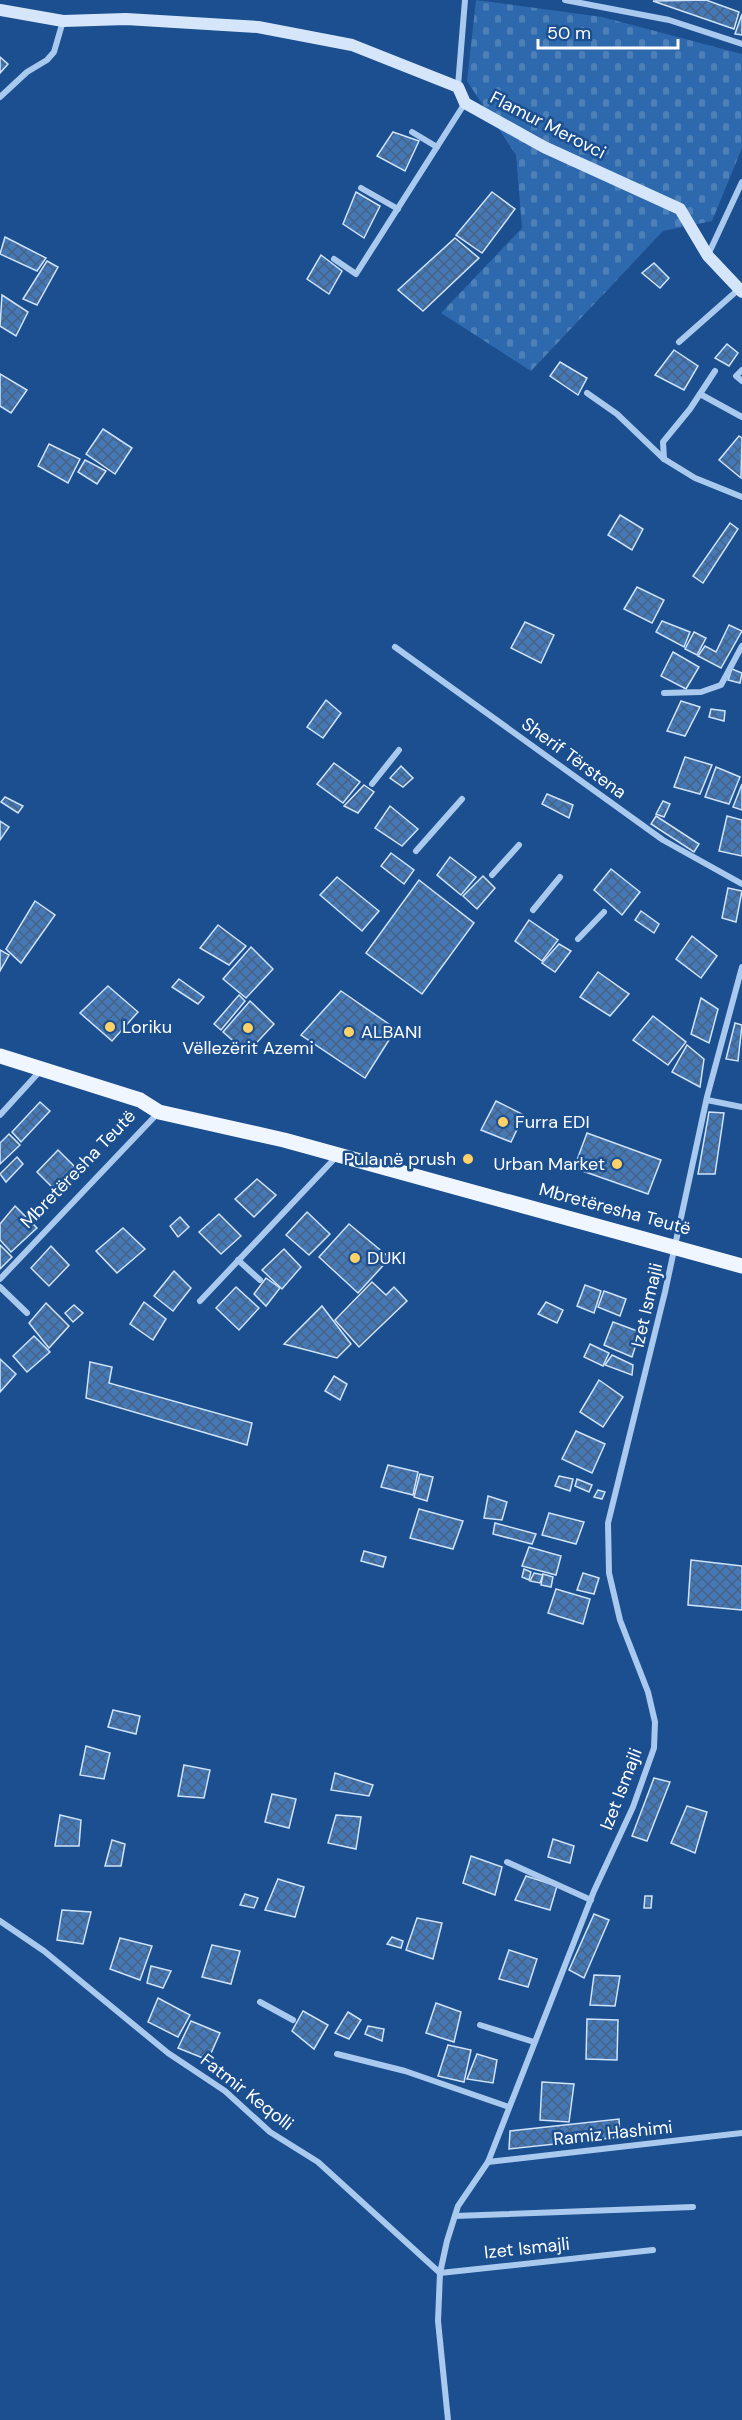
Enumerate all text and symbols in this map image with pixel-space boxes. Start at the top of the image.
scale bar [538,12,678,50]
text: 50 m [547,21,591,45]
street label: Flamur Merovci [486,86,610,164]
street label: Sherif Tërstena [517,712,631,804]
place label: Loriku [122,1015,172,1039]
marker: Loriku [103,1020,117,1034]
place label: ALBANI [361,1020,422,1044]
marker: Vëllezërit Azemi [241,1021,255,1035]
marker: ALBANI [342,1025,356,1039]
place label: Vëllezërit Azemi [182,1036,314,1060]
street label: Mbretëresha Teutë [15,1104,141,1234]
place label: Furra EDI [515,1110,590,1134]
marker: Furra EDI [496,1115,510,1129]
place label: Pula në prush [344,1147,456,1171]
marker: Pula në prush [461,1152,475,1166]
place label: Urban Market [493,1152,605,1176]
marker: Urban Market [610,1157,624,1171]
street label: Mbretëresha Teutë [536,1177,694,1241]
place label: DUKI [367,1246,406,1270]
marker: DUKI [348,1251,362,1265]
street label: Izet Ismajli [626,1260,668,1350]
street label: Izet Ismajli [594,1745,648,1833]
street label: Fatmir Keqolli [196,2048,298,2136]
street label: Ramiz Hashimi [552,2115,674,2151]
street label: Izet Ismajli [483,2232,571,2264]

